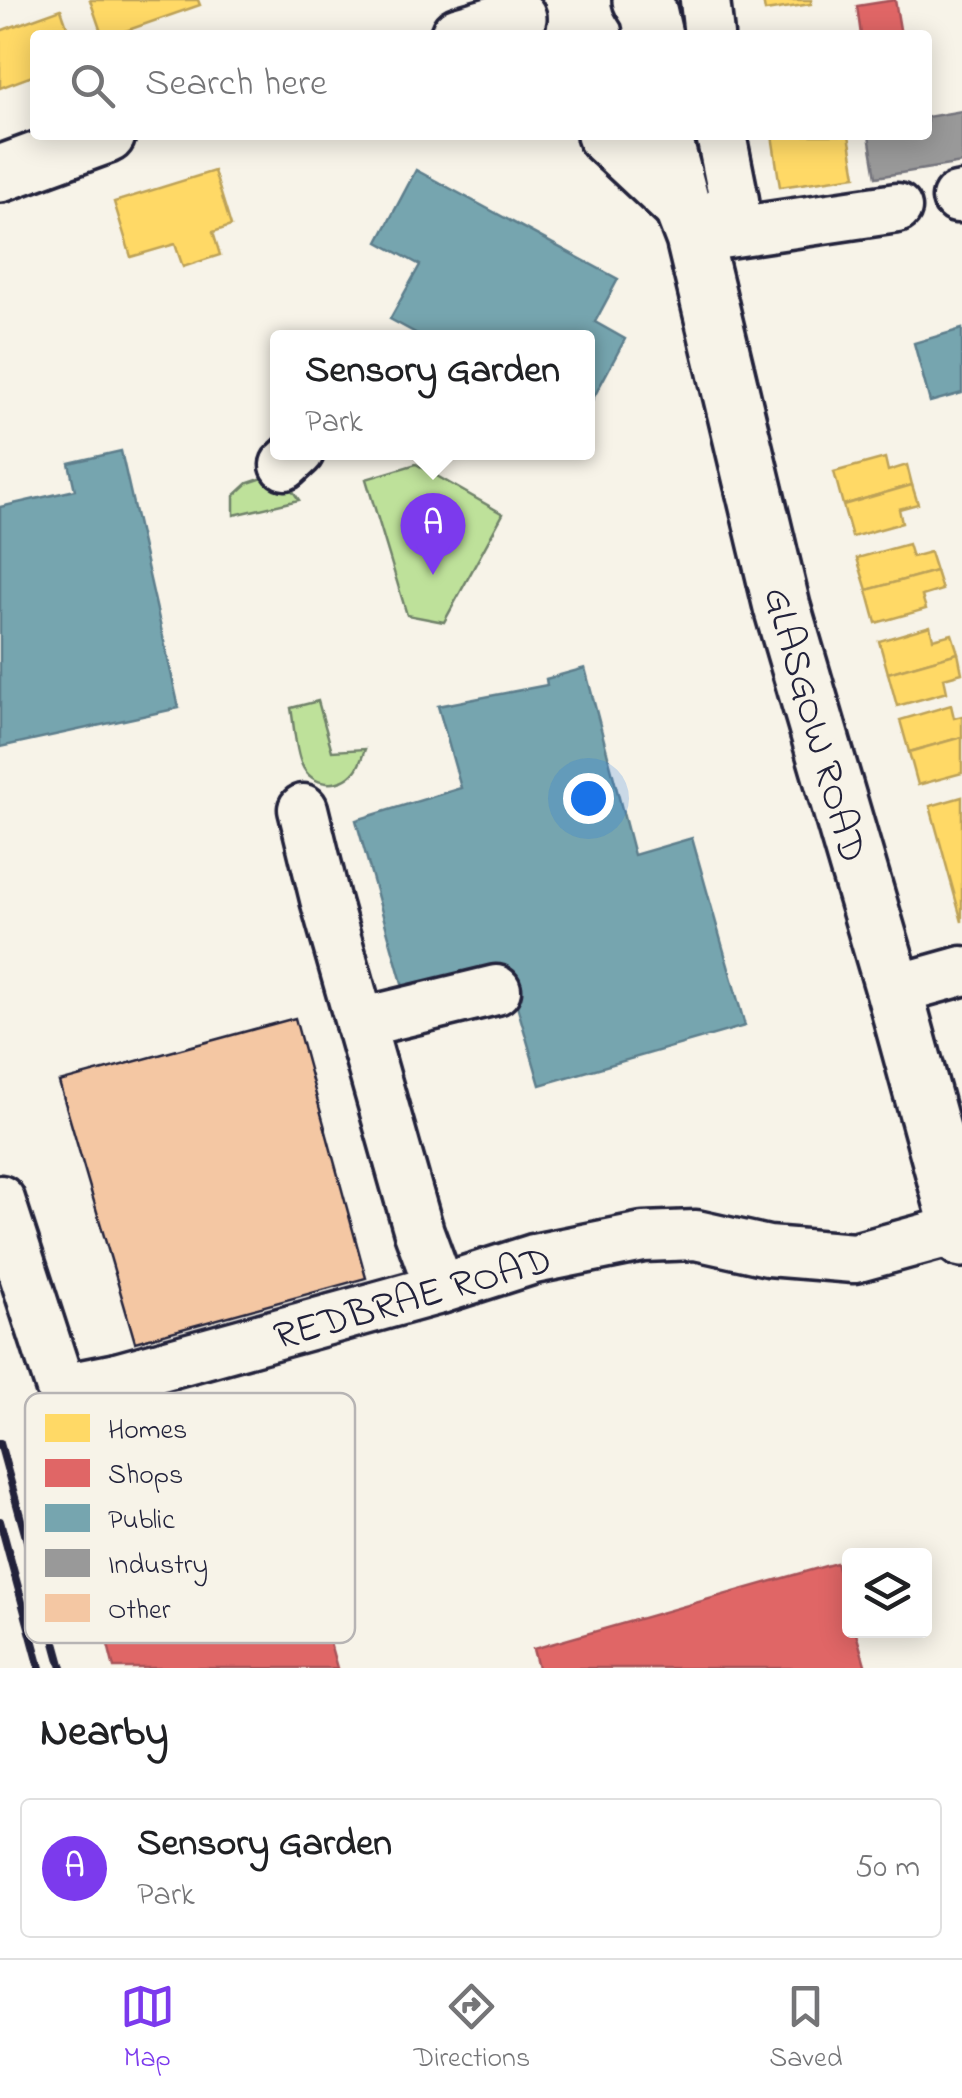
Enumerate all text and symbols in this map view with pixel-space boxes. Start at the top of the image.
search box [30,30,932,140]
text: Search here [145,57,327,113]
icon: search [65,58,120,113]
popup [270,330,595,460]
text: Sensory Garden [305,344,560,400]
text: Park [305,400,363,447]
pin: A [400,492,466,575]
street label: GLASGOW ROAD [745,581,880,870]
your location [563,773,614,824]
street label: REDBRAE ROAD [267,1232,559,1368]
legend [25,1393,355,1643]
text: Homes [108,1411,187,1452]
text: Shops [108,1456,183,1497]
text: Public [108,1501,175,1542]
text: Industry [108,1546,208,1587]
map controls [842,1548,932,1638]
button: layers [842,1548,932,1638]
text: Other [108,1591,171,1632]
text: Nearby [40,1703,168,1764]
text: Sensory Garden [137,1817,392,1873]
text: A [65,1845,84,1892]
text: 50 m [855,1845,920,1892]
text: Park [137,1873,195,1920]
tab: Map [120,1979,175,2080]
tab: Directions [414,1979,530,2080]
tab: Saved [769,1979,842,2080]

